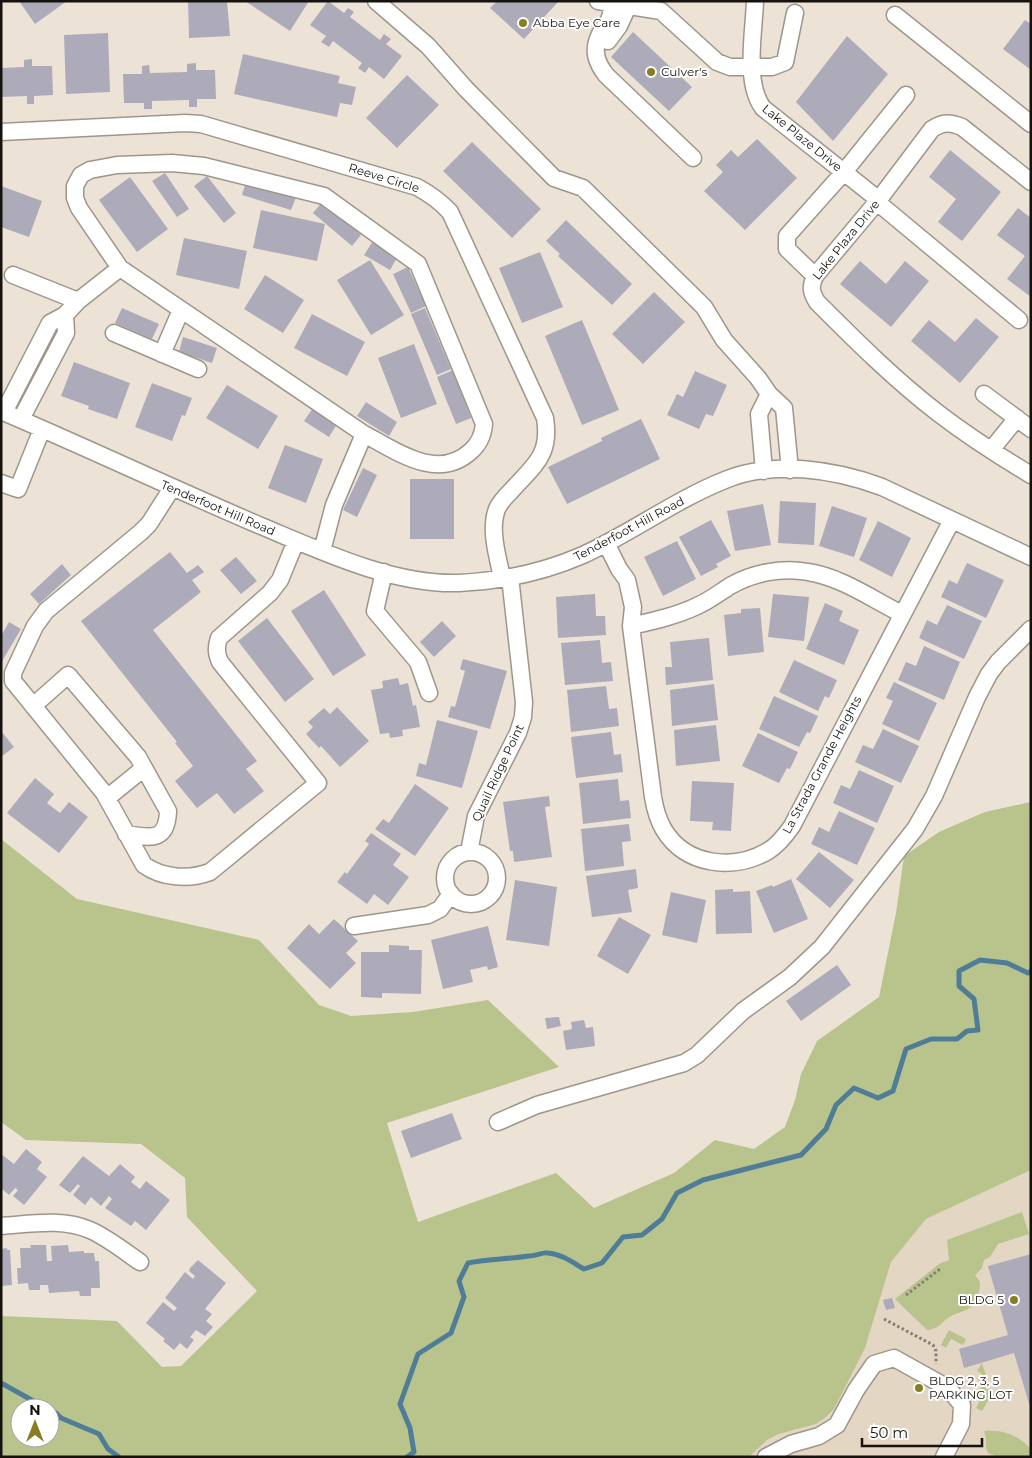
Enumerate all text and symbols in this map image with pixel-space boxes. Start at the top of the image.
place label: Abba Eye Care [533,15,620,30]
marker: Abba Eye Care [517,17,529,29]
place label: Culver's [661,64,707,79]
marker: Culver's [645,66,657,78]
street label: Lake Plaze Drive [759,101,845,174]
street label: Reeve Circle [347,160,421,195]
street label: Lake Plaza Drive [809,197,882,283]
street label: Tenderfoot Hill Road [159,477,278,538]
street label: Tenderfoot Hill Road [571,493,686,564]
street label: La Strada Grande Heights [779,693,864,836]
street label: Quail Ridge Point [468,722,527,824]
place label: BLDG 5 [959,1292,1004,1307]
marker: BLDG 5 [1008,1294,1020,1306]
place label: BLDG 2, 3, 5 PARKING LOT [929,1373,1013,1402]
marker: BLDG 2, 3, 5 PARKING LOT [913,1382,925,1394]
north arrow [10,1398,60,1448]
text: N [29,1401,41,1419]
scale bar [862,1416,982,1448]
text: 50 m [870,1423,908,1442]

